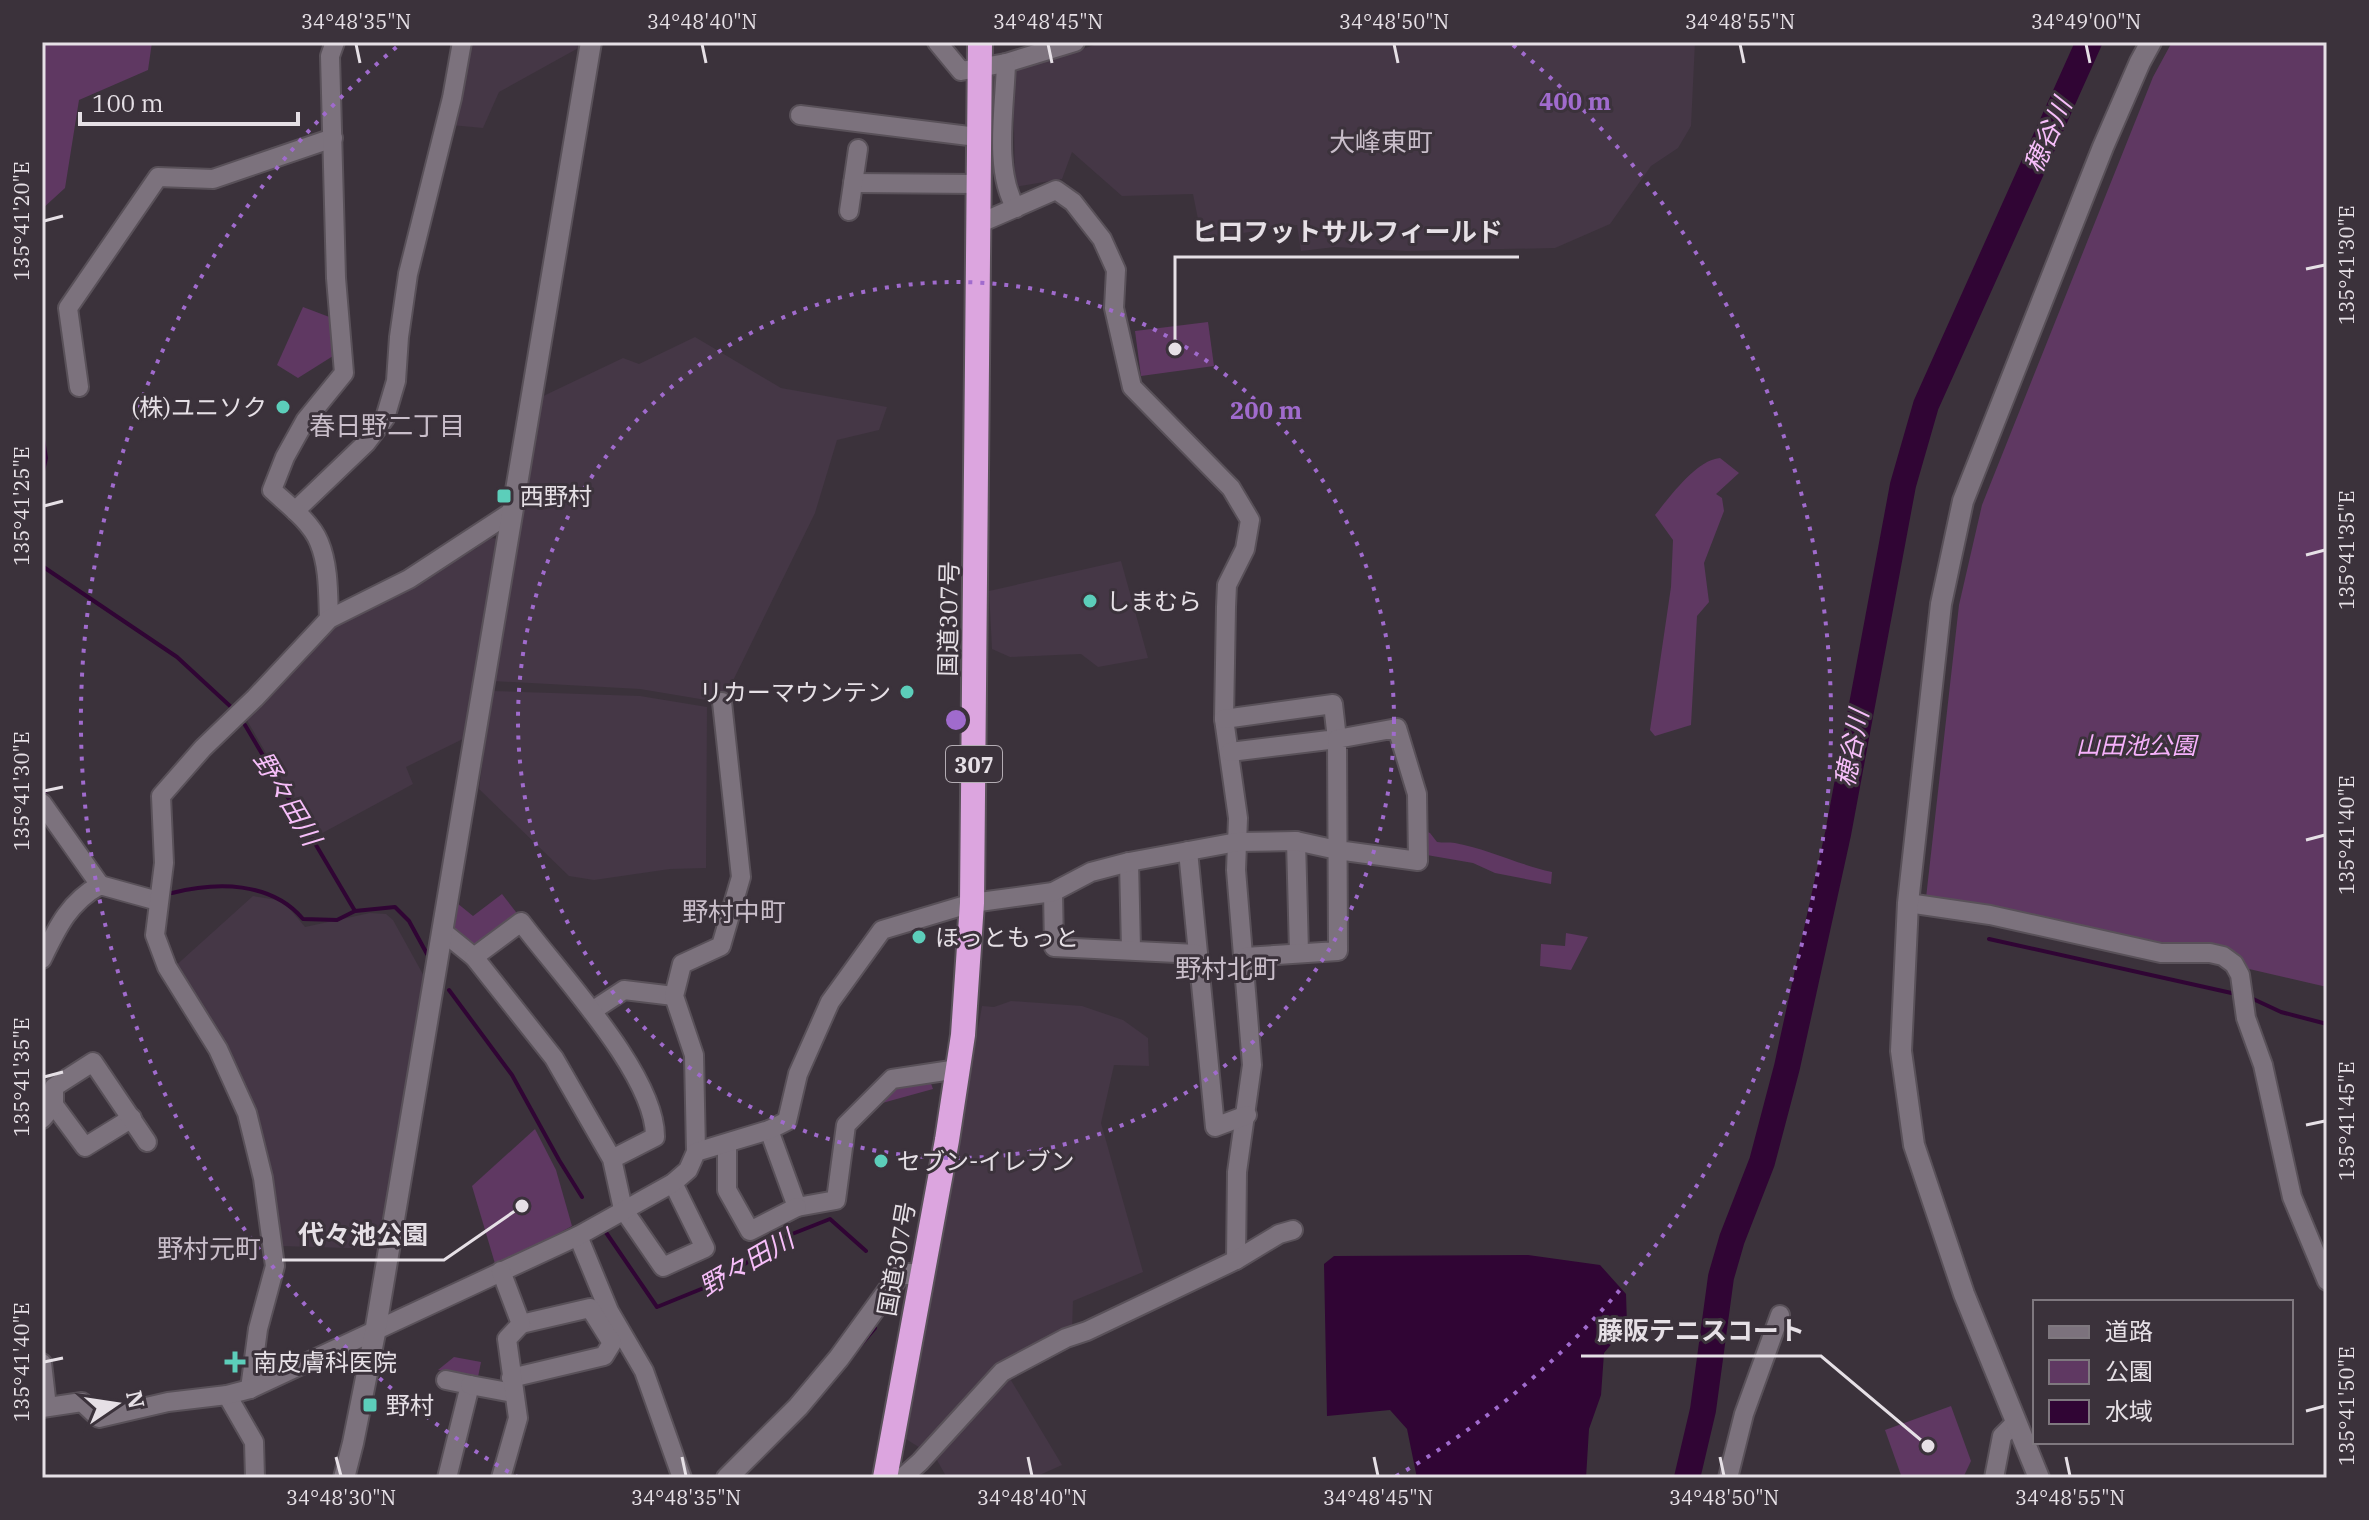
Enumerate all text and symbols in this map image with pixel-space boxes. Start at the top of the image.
text: 34°48'35"N [301,8,411,35]
text: 34°48'40"N [647,8,757,35]
text: 34°48'45"N [993,8,1103,35]
text: 34°48'50"N [1339,8,1449,35]
text: 34°48'55"N [1685,8,1795,35]
text: 34°49'00"N [2031,8,2141,35]
scale bar [80,76,298,126]
text: 400 m [1539,85,1611,117]
text: 100 m [92,87,164,119]
water label: 穂谷川 [2016,90,2080,178]
district label: 大峰東町 [1329,124,1433,158]
text: 135°41'20"E [8,161,35,281]
text: 135°41'30"E [2333,205,2360,325]
callout: ヒロフットサルフィールド [1175,207,1519,257]
text: ヒロフットサルフィールド [1191,214,1503,248]
place label: (株)ユニソク [131,391,267,423]
text: 200 m [1230,394,1302,426]
marker: (株)ユニソク [274,398,292,416]
district label: 春日野二丁目 [309,408,465,442]
text: 135°41'25"E [8,446,35,566]
place label: 西野村 [520,480,592,512]
marker: 西野村 [495,487,513,505]
text: 135°41'35"E [2333,490,2360,610]
street label: 国道307号 [931,561,965,677]
place label: しまむら [1106,585,1202,617]
marker: しまむら [1081,592,1099,610]
place label: リカーマウンテン [699,676,891,708]
marker: リカーマウンテン [898,683,916,701]
water label: 穂谷川 [1827,704,1876,790]
centre of rings [942,706,970,734]
park label: 山田池公園 [2076,729,2199,761]
text: 135°41'30"E [8,731,35,851]
water label: 野々田川 [247,745,331,854]
road number: 307 [946,746,1002,782]
text: 135°41'40"E [2333,775,2360,895]
district label: 野村中町 [682,894,786,928]
place label: ほっともっと [935,921,1079,953]
marker: ほっともっと [910,928,928,946]
district label: 野村北町 [1175,951,1279,985]
text: 135°41'35"E [8,1017,35,1137]
text: 135°41'45"E [2333,1061,2360,1181]
place label: セブン-イレブン [897,1145,1074,1177]
marker: セブン-イレブン [872,1152,890,1170]
street label: 国道307号 [870,1199,922,1319]
callout: 代々池公園 [282,1210,444,1260]
text: 代々池公園 [298,1217,428,1251]
water label: 野々田川 [692,1220,802,1303]
district label: 野村元町 [157,1231,261,1265]
legend [2033,1300,2293,1444]
text: 135°41'40"E [8,1302,35,1422]
callout: 藤阪テニスコート [1581,1306,1821,1356]
text: 藤阪テニスコート [1597,1313,1805,1347]
text: 道路 [2105,1315,2153,1347]
place label: 南皮膚科医院 [253,1346,397,1378]
text: 135°41'50"E [2333,1346,2360,1466]
marker: 南皮膚科医院 [224,1351,246,1373]
text: 公園 [2105,1355,2153,1387]
north arrow [76,1364,156,1444]
text: N [120,1388,152,1411]
place label: 野村 [386,1389,434,1421]
text: 水域 [2105,1395,2153,1427]
marker: 野村 [361,1396,379,1414]
text: 34°48'30"N [286,1484,396,1511]
text: 34°48'35"N [631,1484,741,1511]
text: 34°48'40"N [977,1484,1087,1511]
text: 34°48'45"N [1323,1484,1433,1511]
text: 34°48'50"N [1669,1484,1779,1511]
text: 34°48'55"N [2015,1484,2125,1511]

